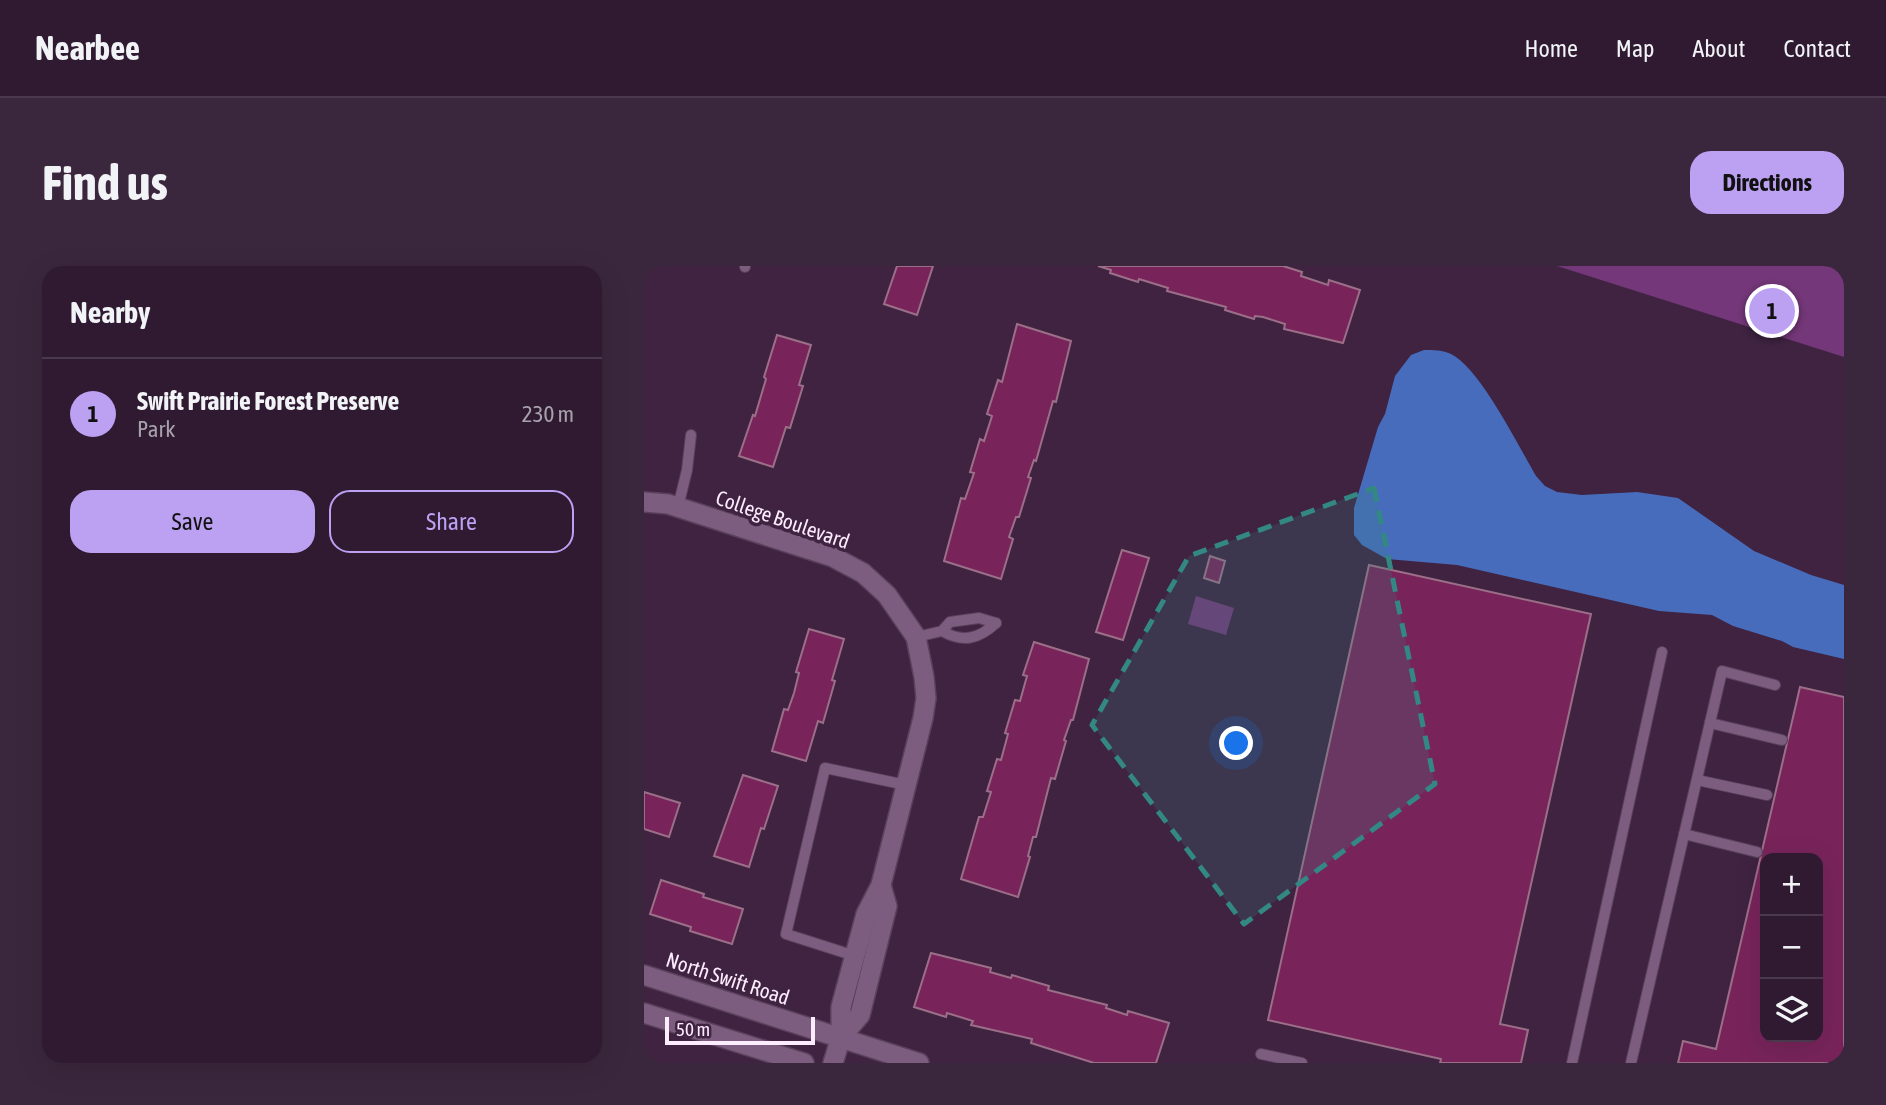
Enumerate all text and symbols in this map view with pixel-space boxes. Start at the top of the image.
text: Nearbee [35,29,140,67]
text: Home [1524,35,1578,62]
text: Map [1616,35,1654,62]
text: About [1692,35,1745,62]
text: Contact [1783,35,1851,62]
button: Directions [1690,151,1844,214]
text: Find us [42,154,168,210]
pin: 1 [1749,285,1795,337]
text: Nearby [70,295,150,329]
text: Swift Prairie Forest Preserve [137,386,399,416]
text: 1 [88,401,98,427]
text: 230 m [522,401,574,427]
text: Park [137,416,175,442]
street label: College Boulevard [713,485,853,553]
button: Save [70,490,315,553]
button: Share [329,490,574,553]
your location [1219,726,1253,760]
map controls [1760,853,1823,1042]
button: + [1760,853,1823,916]
button: − [1760,916,1823,979]
street label: North Swift Road [663,947,793,1009]
button: layers [1760,979,1823,1042]
scale bar [665,1014,816,1046]
text: 50 m [676,1018,710,1040]

